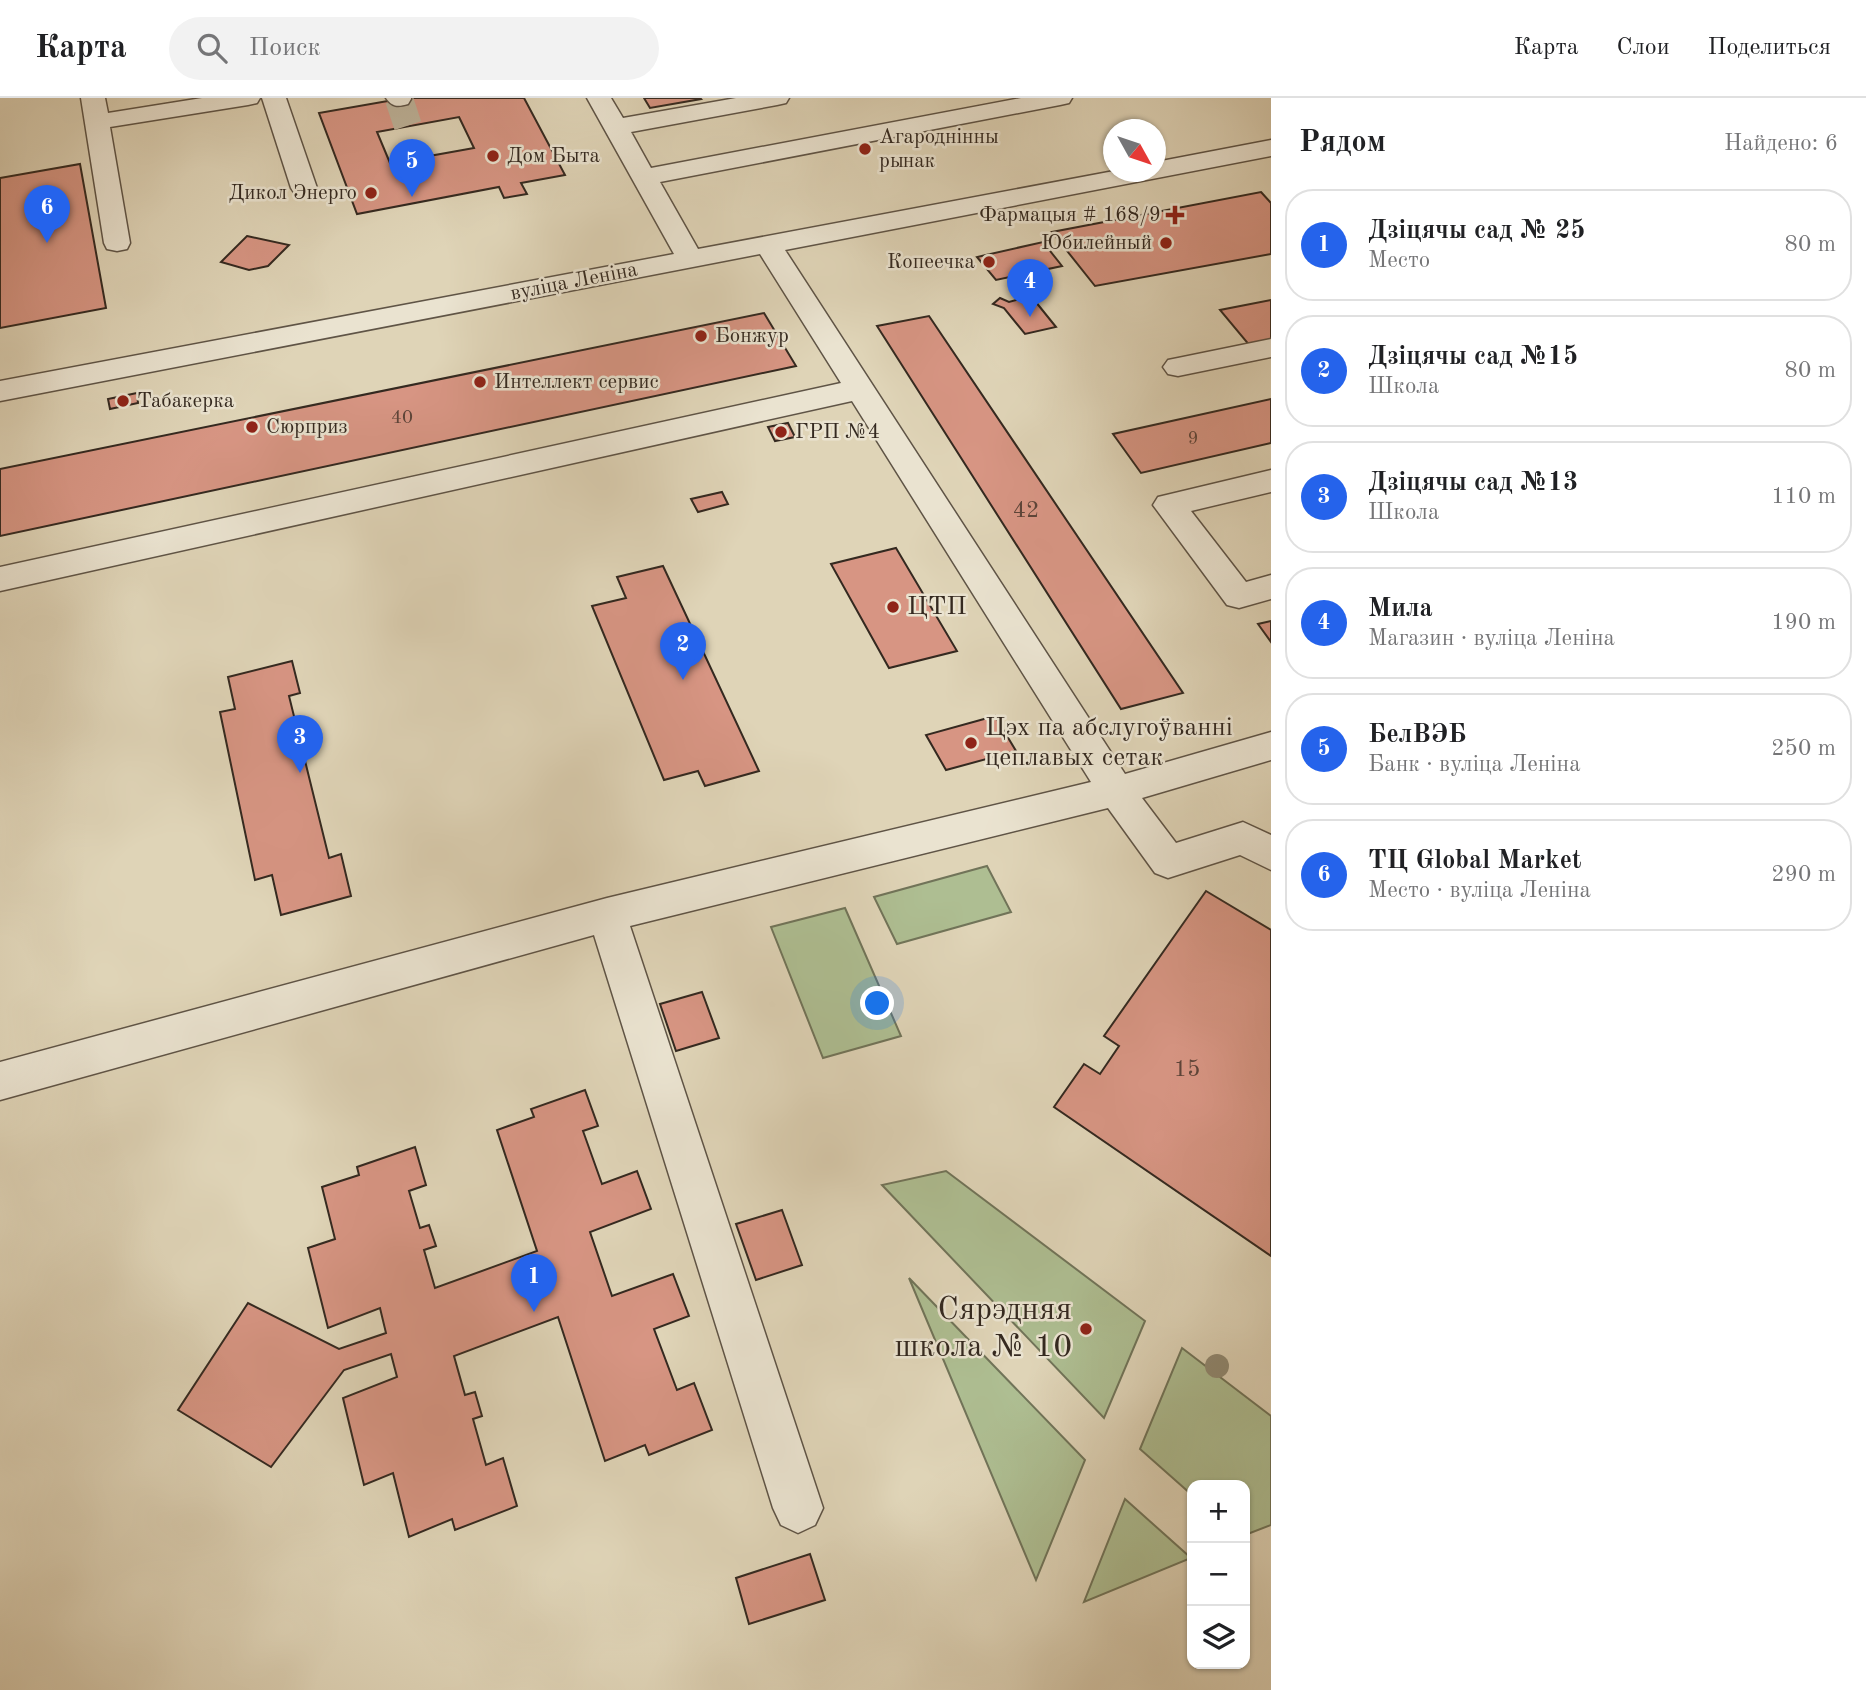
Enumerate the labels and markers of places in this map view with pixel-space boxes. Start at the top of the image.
place label: Агароднінны рынак [879,127,999,172]
pin: 5 [389,139,435,197]
marker: Агароднінны рынак [857,141,873,157]
place label: Дом Быта [507,146,600,167]
marker: Дом Быта [485,148,501,164]
place label: Дикол Энерго [229,183,357,204]
pin: 6 [24,185,70,243]
marker: Дикол Энерго [363,185,379,201]
place label: Фармацыя # 168/9 [979,205,1161,226]
marker: Фармацыя # 168/9 [1167,207,1183,223]
place label: Юбилейный [1041,233,1152,254]
marker: Юбилейный [1158,235,1174,251]
place label: Копеечка [887,252,975,273]
marker: Копеечка [981,254,997,270]
pin: 4 [1007,259,1053,317]
place label: Бонжур [715,326,789,347]
marker: Бонжур [693,328,709,344]
place label: Интеллект сервис [494,372,659,393]
marker: Интеллект сервис [472,374,488,390]
place label: Табакерка [137,391,234,412]
marker: Табакерка [115,393,131,409]
place label: Сюрприз [266,417,348,438]
marker: Сюрприз [244,419,260,435]
place label: ГРП №4 [795,422,880,443]
marker: ГРП №4 [773,424,789,440]
place label: ЦТП [907,594,967,620]
marker: ЦТП [885,599,901,615]
pin: 2 [660,622,706,680]
pin: 3 [277,715,323,773]
place label: Цэх па абслугоўванні цеплавых сетак [985,715,1233,771]
marker: Цэх па абслугоўванні цеплавых сетак [963,735,979,751]
pin: 1 [511,1254,557,1312]
place label: Сярэдняя школа № 10 [895,1295,1072,1364]
marker: Сярэдняя школа № 10 [1078,1321,1094,1337]

